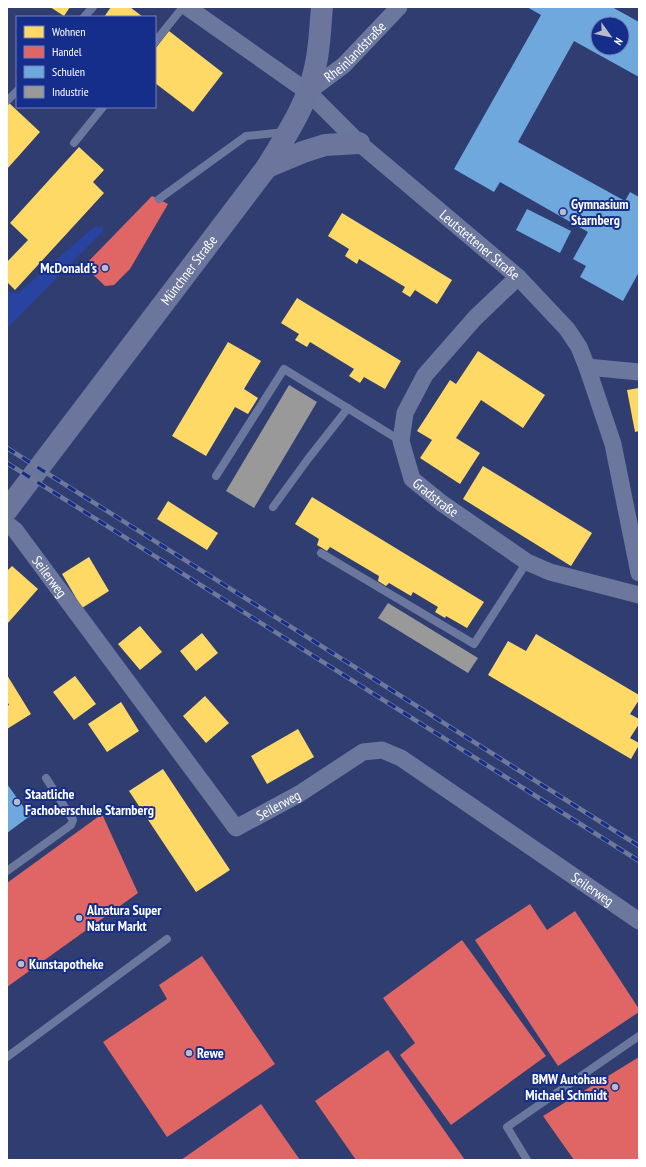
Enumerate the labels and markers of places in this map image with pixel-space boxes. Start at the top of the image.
place label: Gymnasium Starnberg [571,195,629,229]
marker: Gymnasium Starnberg [558,207,568,217]
place label: McDonald's [40,259,97,277]
marker: McDonald's [100,263,110,273]
place label: Staatliche Fachoberschule Starnberg [25,785,154,819]
marker: Staatliche Fachoberschule Starnberg [12,797,22,807]
place label: Alnatura Super Natur Markt [86,901,162,935]
marker: Alnatura Super Natur Markt [74,913,84,923]
place label: Kunstapotheke [29,955,104,973]
marker: Kunstapotheke [16,959,26,969]
place label: Rewe [197,1044,224,1062]
marker: Rewe [184,1048,194,1058]
place label: BMW Autohaus Michael Schmidt [525,1070,607,1104]
marker: BMW Autohaus Michael Schmidt [610,1082,620,1092]

